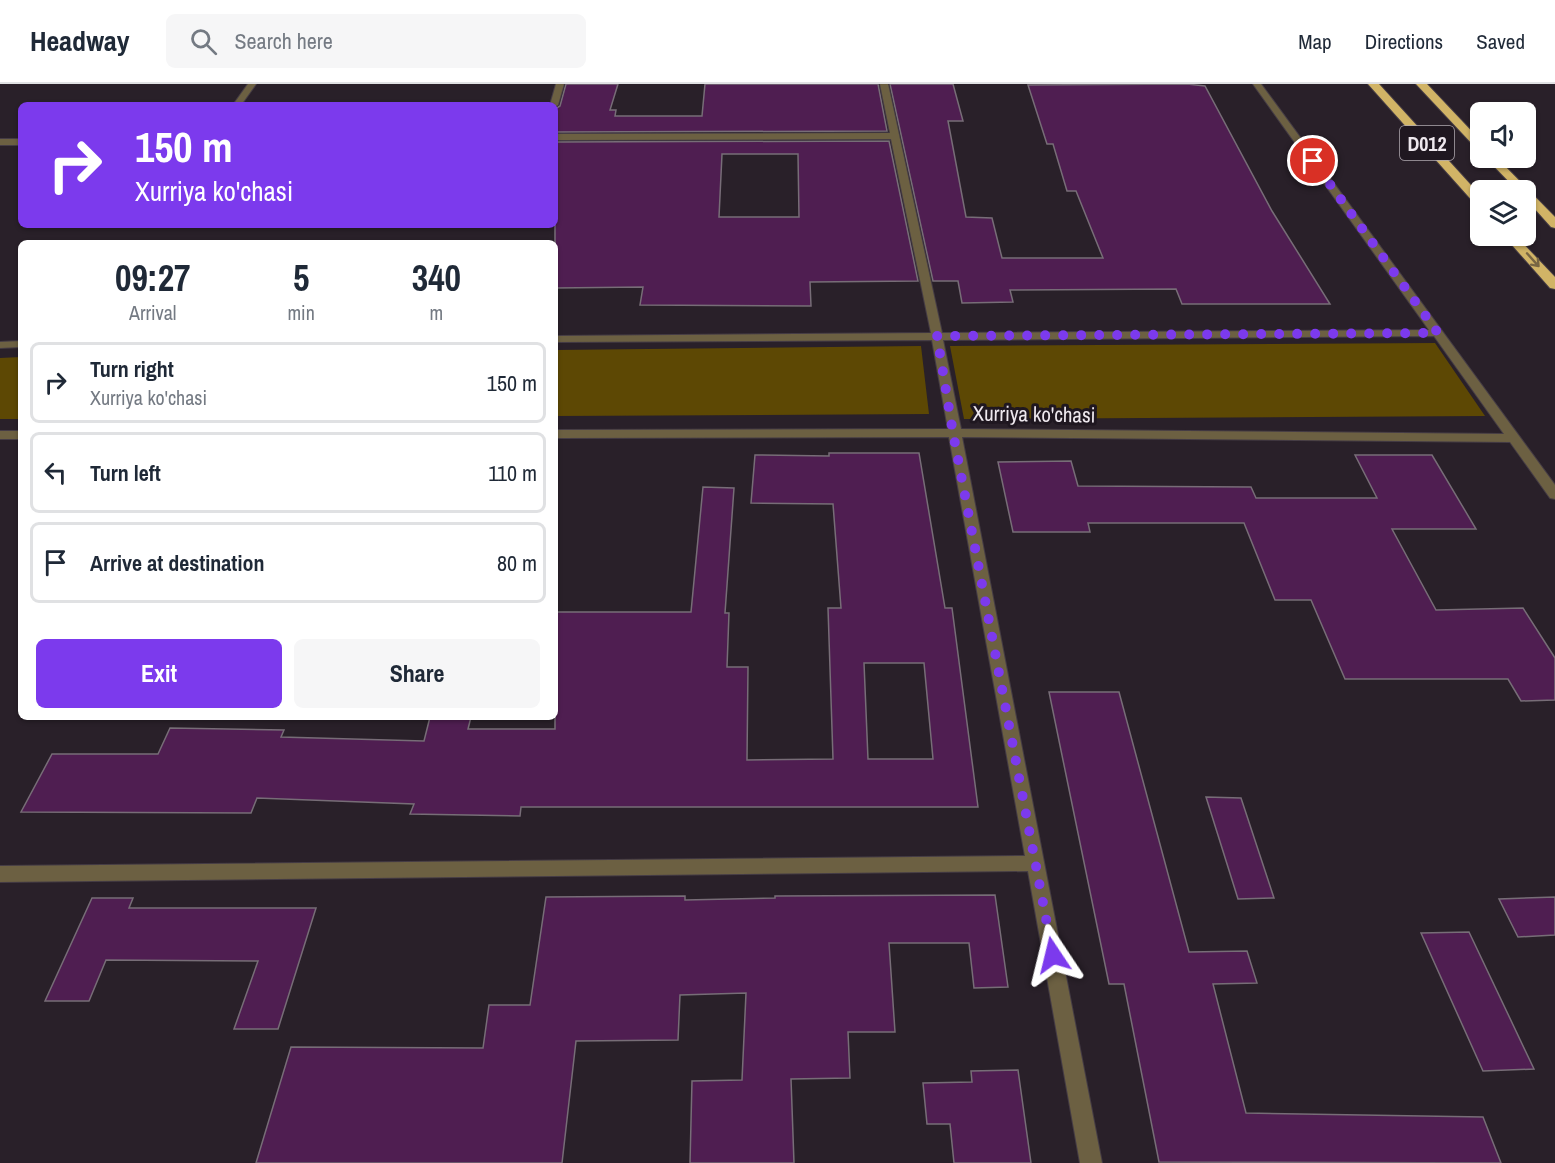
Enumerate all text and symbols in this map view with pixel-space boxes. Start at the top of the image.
search box [166,14,586,68]
text: Headway [30,22,130,60]
icon: search [187,25,220,58]
text: Search here [235,26,333,56]
text: Map [1298,27,1332,56]
text: Directions [1365,27,1443,56]
text: Saved [1476,27,1525,56]
map controls [1470,102,1536,246]
button: sound [1470,102,1536,168]
text: 150 m [135,119,233,175]
icon: right [36,126,114,204]
road number: D012 [1400,126,1454,160]
pin [1287,135,1338,186]
icon: arrive [1296,144,1329,177]
text: Xurriya ko'chasi [135,173,293,209]
button: layers [1470,180,1536,246]
one-way arrow [1526,252,1540,267]
text: 09:27 [115,254,190,302]
text: 5 [293,254,309,302]
text: 340 [412,254,461,302]
text: Arrival [129,299,176,326]
text: min [287,299,315,326]
text: m [430,299,443,326]
text: Turn right [90,354,174,384]
icon: right [39,366,72,399]
text: 150 m [487,368,537,398]
text: Xurriya ko'chasi [90,384,207,411]
street label: Xurriya ko'chasi [972,398,1096,430]
icon: left [39,456,72,489]
text: Turn left [90,458,161,488]
text: 110 m [488,458,537,488]
icon: arrive [39,546,72,579]
text: Arrive at destination [90,548,264,578]
text: 80 m [497,548,537,578]
button: Exit [36,639,282,708]
button: Share [294,639,540,708]
position arrow [1021,923,1085,987]

